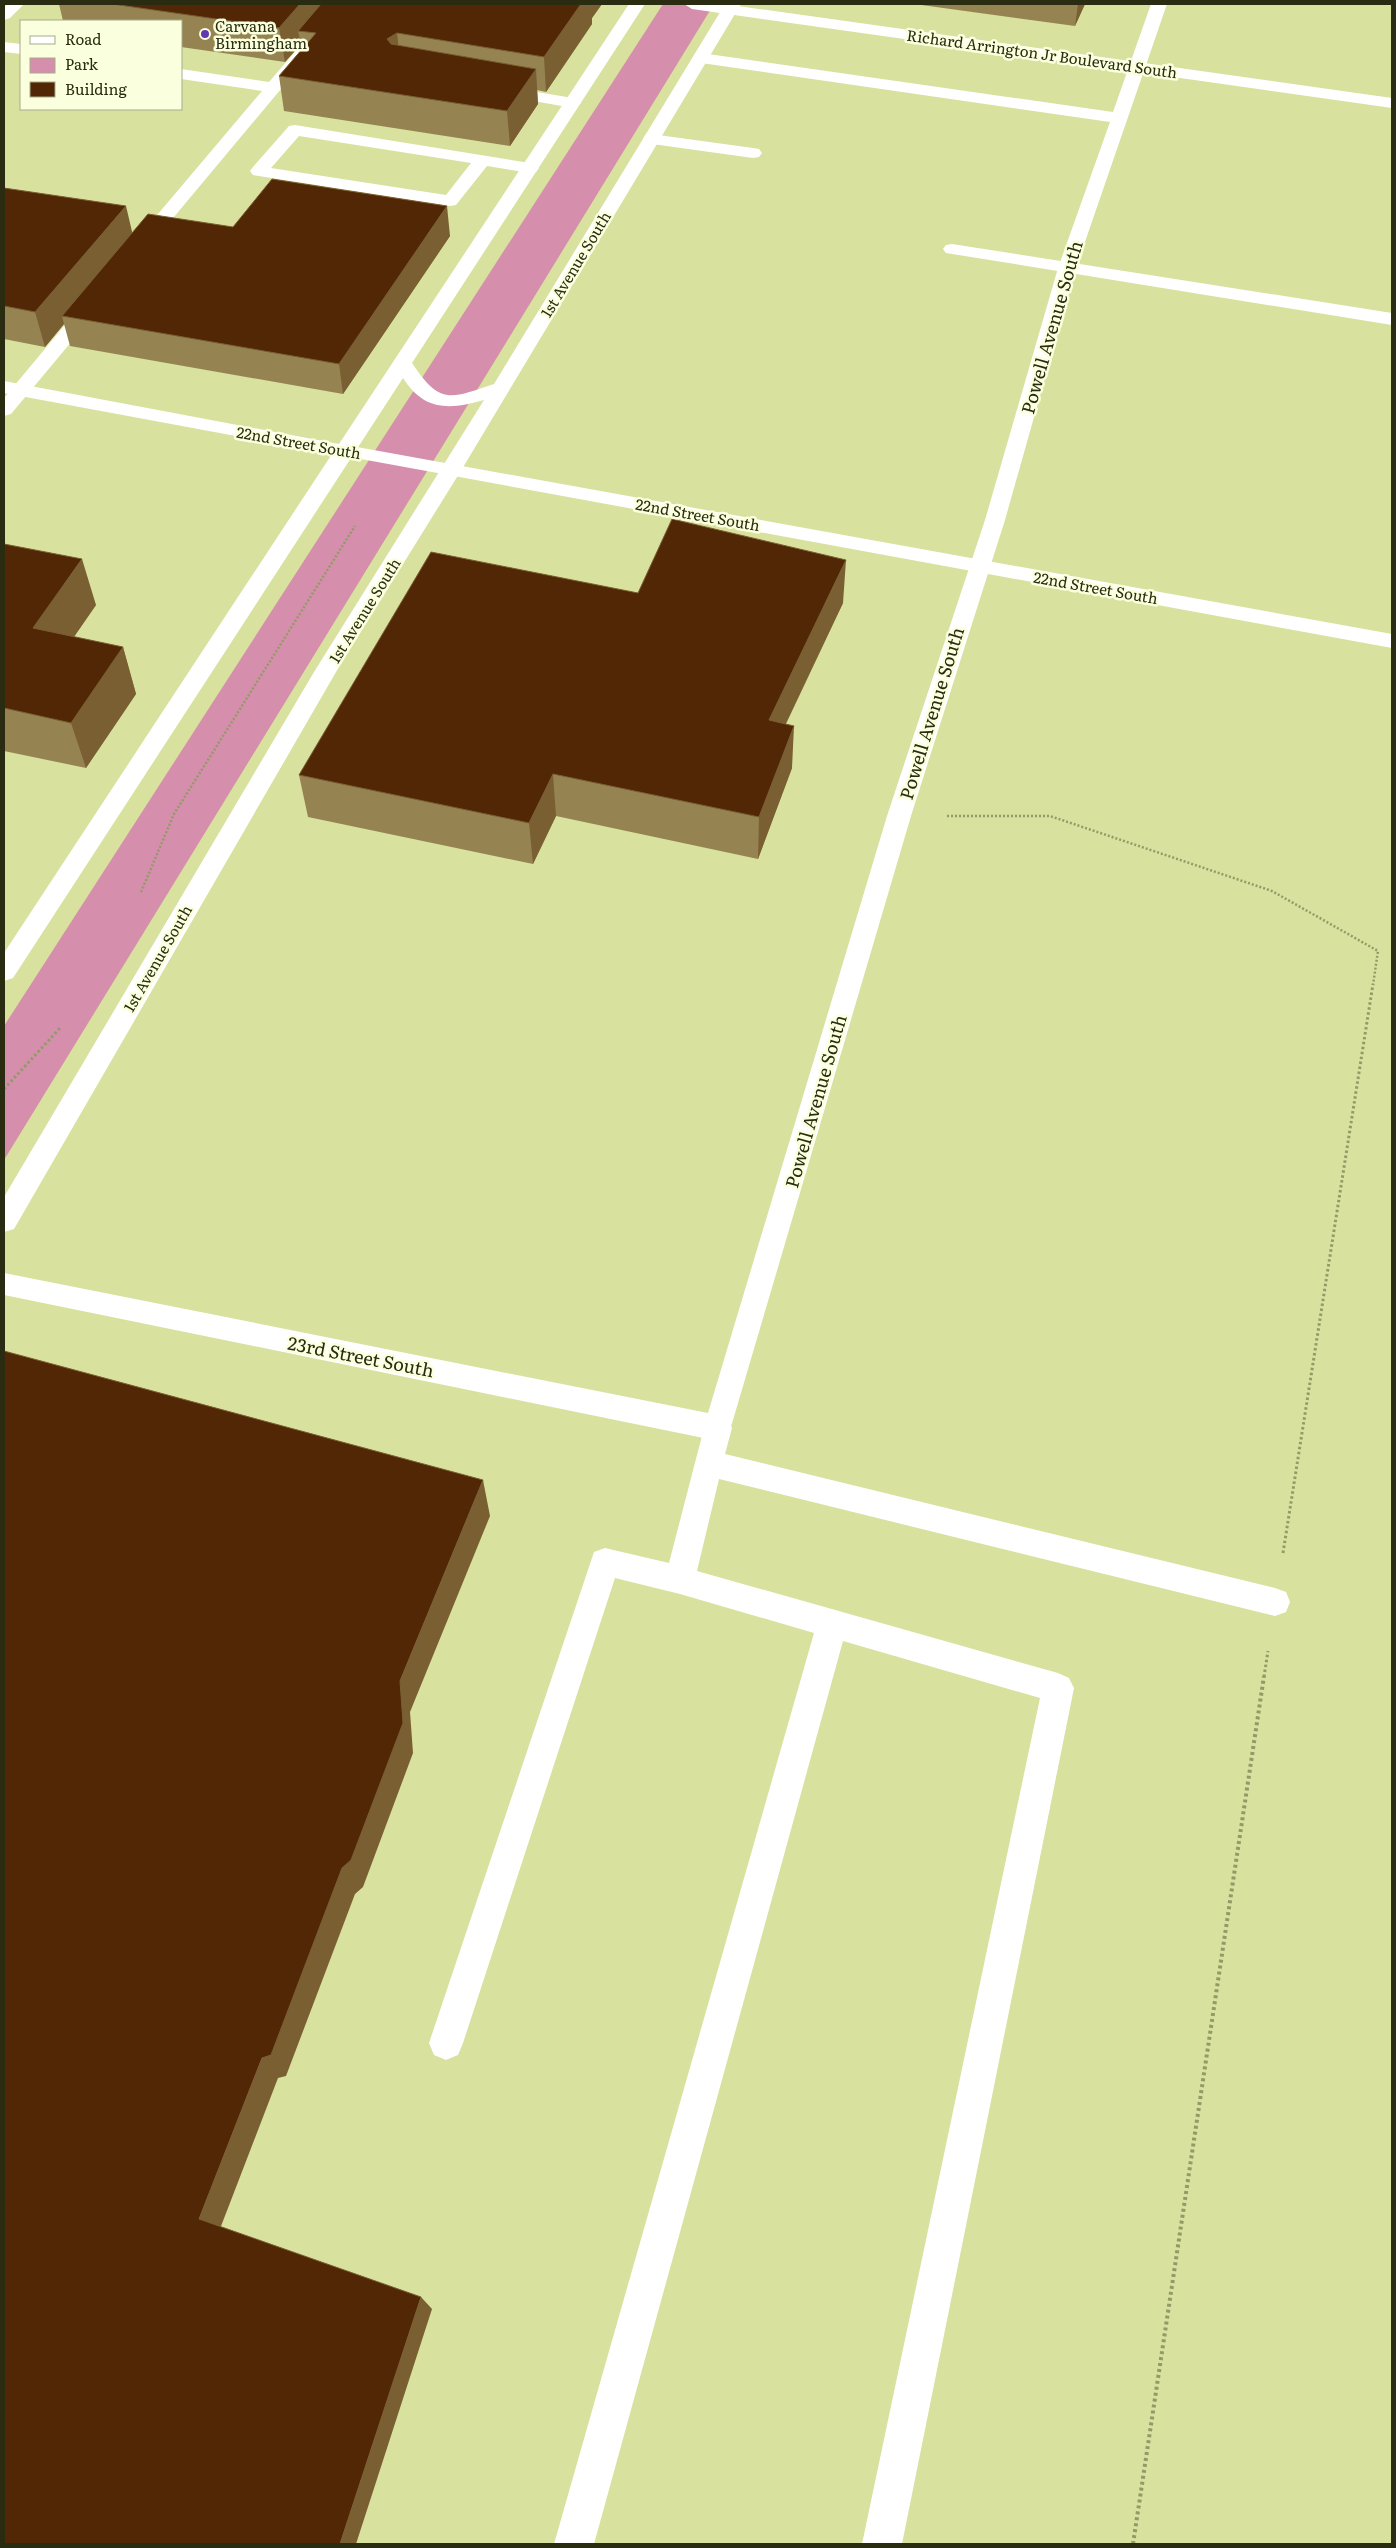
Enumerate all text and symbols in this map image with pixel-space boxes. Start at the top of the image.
place label: Carvana Birmingham [215,14,308,54]
legend [20,20,182,110]
street label: Richard Arrington Jr Boulevard South [905,23,1179,83]
text: Road [65,27,101,50]
marker: Carvana Birmingham [199,28,211,40]
text: Park [65,52,99,75]
text: Building [65,77,127,100]
street label: 1st Avenue South [534,207,616,321]
street label: Powell Avenue South [1013,237,1089,417]
street label: 22nd Street South [235,420,363,464]
street label: 22nd Street South [634,492,762,536]
street label: 1st Avenue South [322,553,406,667]
street label: 22nd Street South [1032,565,1160,609]
street label: Powell Avenue South [892,623,970,803]
street label: 1st Avenue South [117,900,197,1016]
street label: Powell Avenue South [777,1011,853,1191]
street label: 23rd Street South [286,1329,436,1383]

